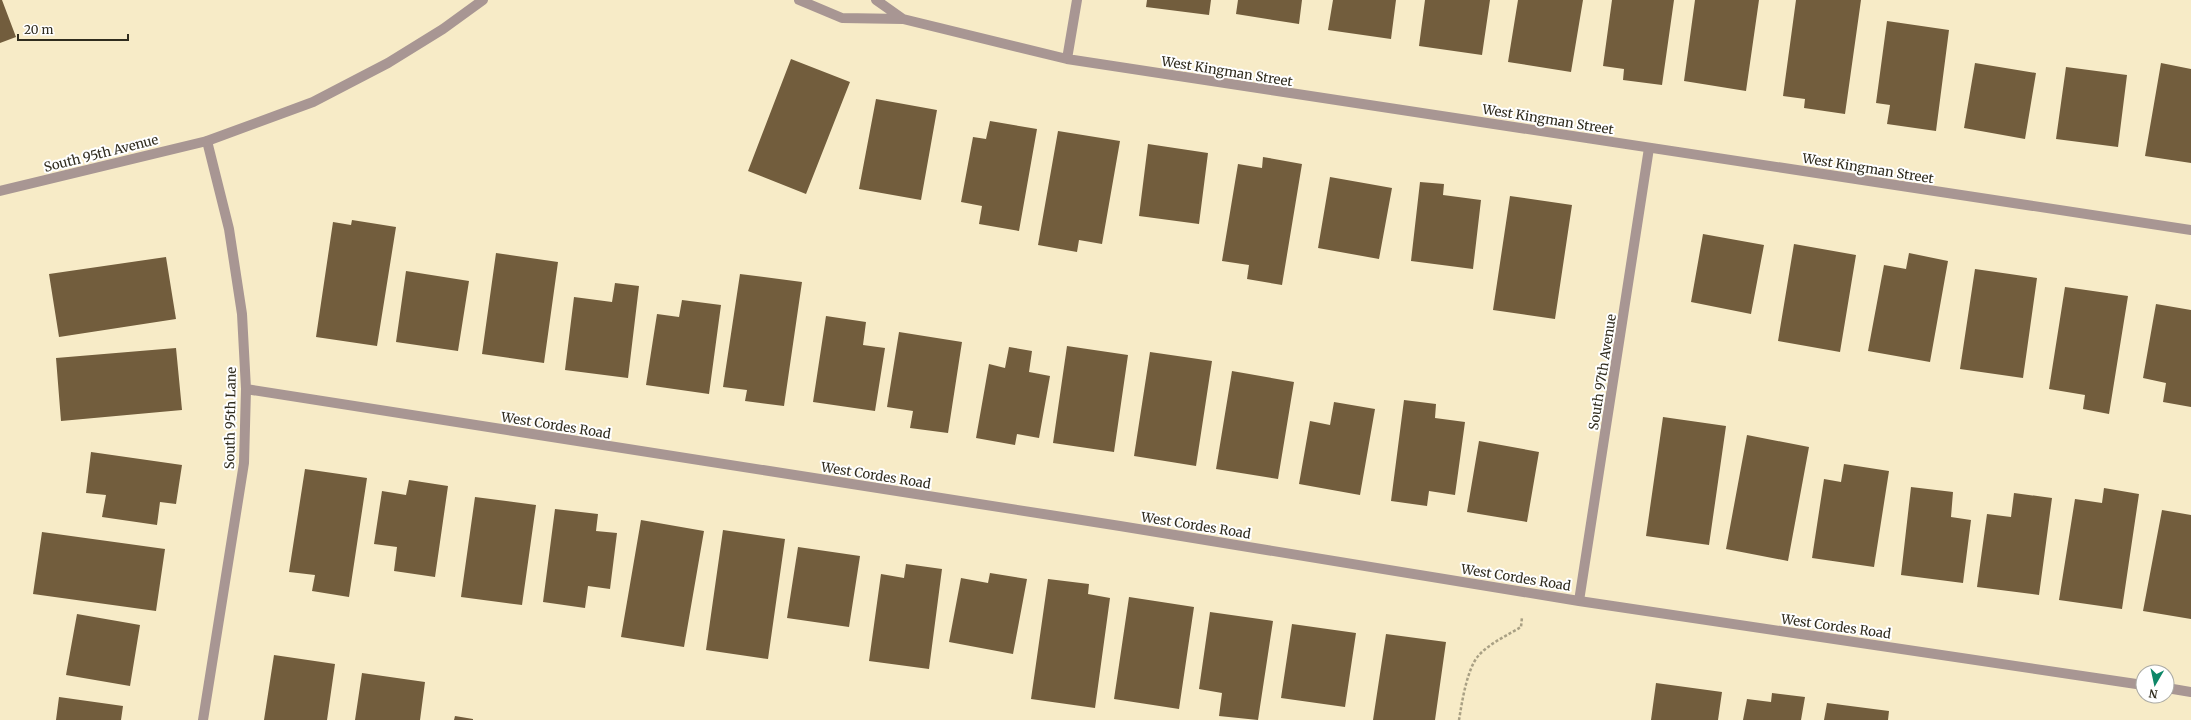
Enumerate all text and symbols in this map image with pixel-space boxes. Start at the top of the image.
scale bar [18,16,128,42]
text: 20 m [24,22,53,37]
street label: West Kingman Street [1159,53,1294,90]
street label: West Kingman Street [1480,101,1615,138]
street label: South 95th Avenue [42,131,160,176]
street label: West Kingman Street [1800,150,1935,187]
street label: South 97th Avenue [1585,313,1620,431]
street label: South 95th Lane [221,366,240,469]
street label: West Cordes Road [499,408,612,443]
street label: West Cordes Road [819,458,932,493]
street label: West Cordes Road [1139,508,1252,543]
street label: West Cordes Road [1459,560,1572,595]
street label: West Cordes Road [1779,610,1892,643]
north arrow [2135,664,2175,704]
text: N [2148,686,2159,701]

